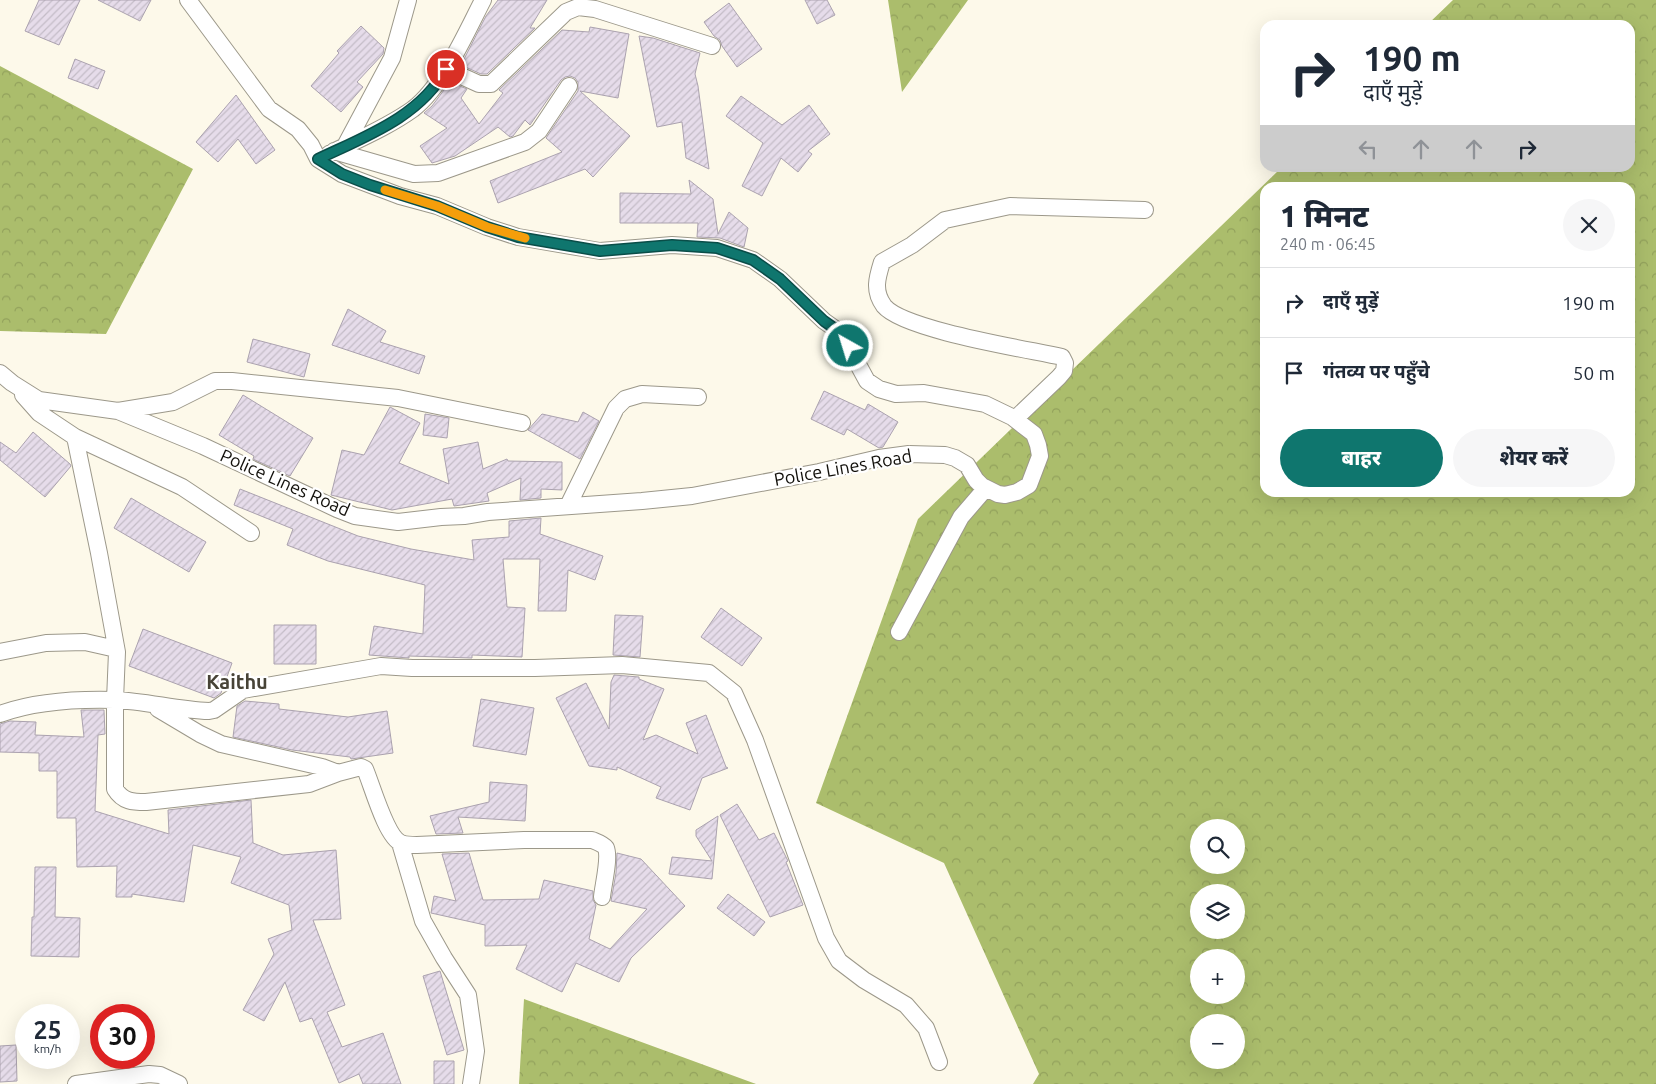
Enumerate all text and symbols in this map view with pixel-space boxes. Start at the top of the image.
text: 190 m [1363,38,1461,78]
icon: right [1280,40,1345,105]
pin [425,48,467,90]
icon: arrive [432,55,460,83]
text: दाएँ मुड़ें [1363,79,1423,104]
icon: left [1354,135,1382,163]
icon: ahead [1407,135,1435,163]
icon: ahead [1460,135,1488,163]
icon: right [1513,135,1541,163]
text: 1 मिनट [1280,199,1369,233]
button: close [1563,199,1615,251]
text: 240 m · 06:45 [1280,235,1376,253]
icon: right [1280,289,1308,317]
text: दाएँ मुड़ें [1323,290,1379,312]
text: 190 m [1562,292,1615,314]
position arrow [821,319,873,371]
icon: arrive [1280,359,1308,387]
text: गंतव्य पर पहुँचे [1323,360,1430,382]
text: 50 m [1573,362,1615,384]
button: बाहर [1280,429,1443,487]
button: शेयर करें [1453,429,1615,487]
street label: Police Lines Road [218,445,353,520]
street label: Police Lines Road [772,445,913,489]
district label: Kaithu [206,670,268,693]
map controls [1190,819,1245,1069]
button: search [1190,819,1245,874]
button: layers [1190,884,1245,939]
button: + [1190,949,1245,1004]
speed limit sign: 30 [90,1004,155,1069]
button: − [1190,1014,1245,1069]
text: 25 [33,1016,62,1044]
text: km/h [34,1042,61,1055]

